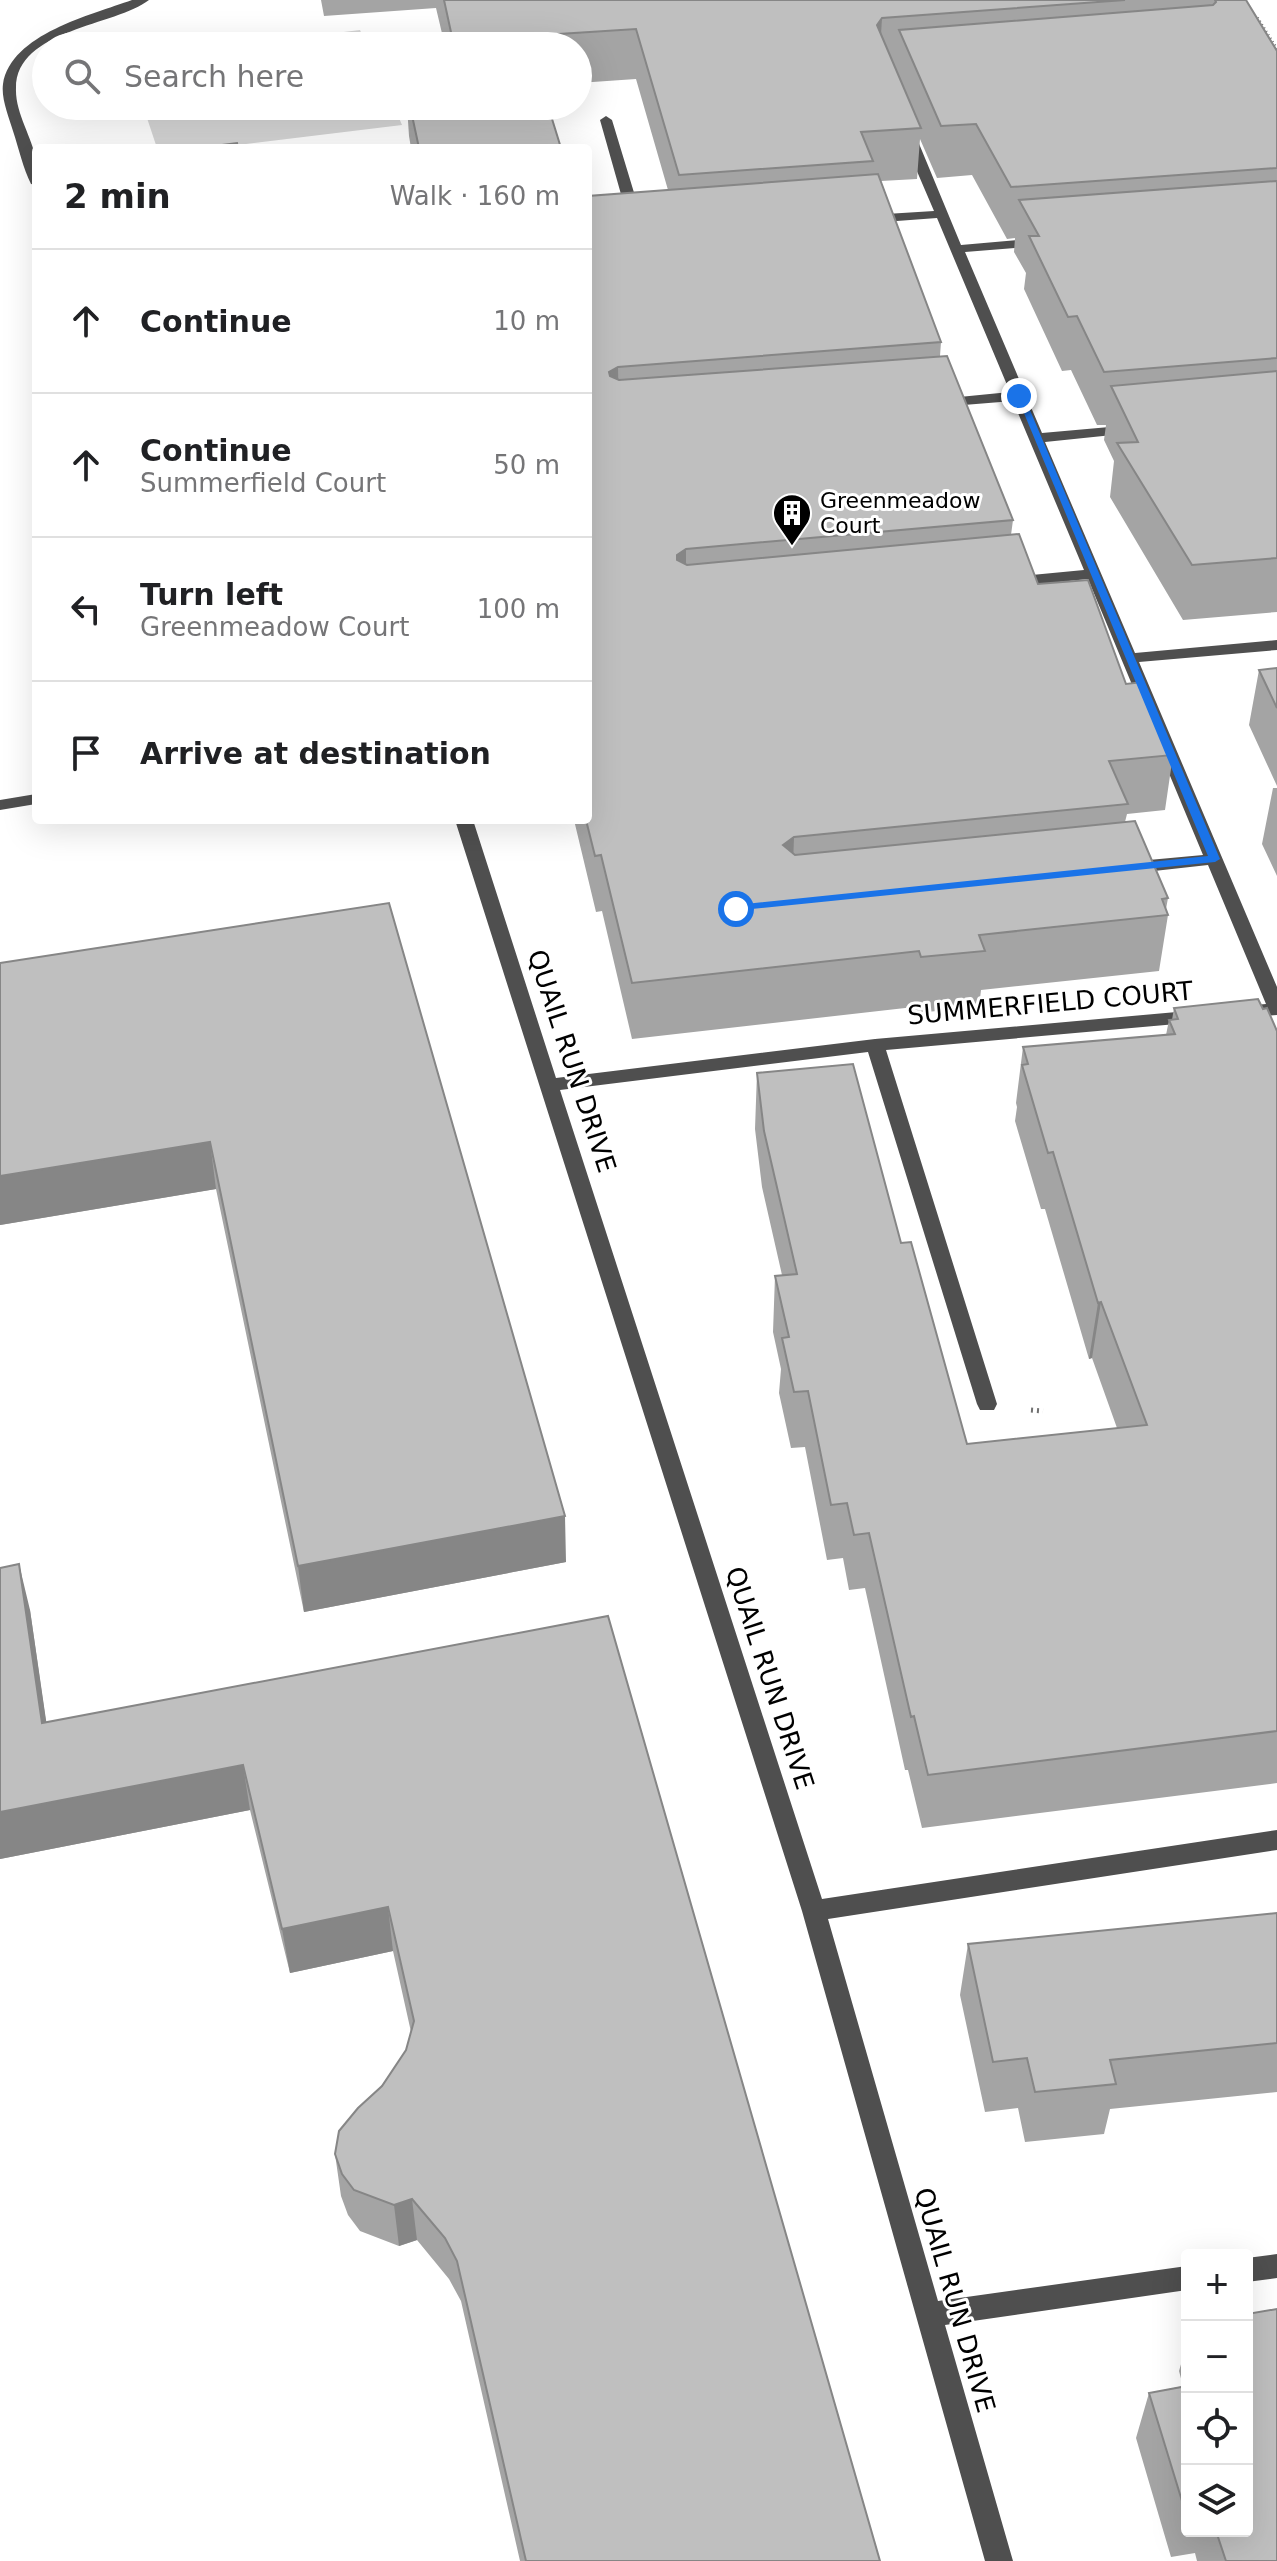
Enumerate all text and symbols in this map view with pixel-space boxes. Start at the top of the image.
search box [32,32,592,120]
icon: search [60,54,104,98]
text: Search here [124,59,304,94]
text: 2 min [64,176,171,216]
text: Walk · 160 m [390,181,560,211]
icon: ahead [64,299,108,343]
text: Continue [140,304,292,339]
text: 10 m [493,306,560,336]
route end [1001,378,1037,414]
text: Continue [140,433,292,468]
icon: ahead [64,443,108,487]
text: 50 m [493,450,560,480]
text: Summerfield Court [140,468,386,498]
place label: Greenmeadow Court [820,488,981,538]
building icon: Greenmeadow Court [771,492,813,547]
text: Turn left [140,577,283,612]
icon: left [64,587,108,631]
text: 100 m [477,594,560,624]
text: Greenmeadow Court [140,612,409,642]
icon: arrive [64,731,108,775]
text: Arrive at destination [140,736,491,771]
route start [718,891,754,927]
street label: QUAIL RUN DRIVE [522,946,622,1176]
street label: SUMMERFIELD COURT [906,976,1194,1030]
street label: QUAIL RUN DRIVE [720,1563,820,1793]
street label: QUAIL RUN DRIVE [909,2184,1001,2416]
map controls [1181,2249,1253,2537]
button: + [1181,2249,1253,2321]
button: − [1181,2321,1253,2393]
button: locate [1181,2393,1253,2465]
button: layers [1181,2465,1253,2537]

